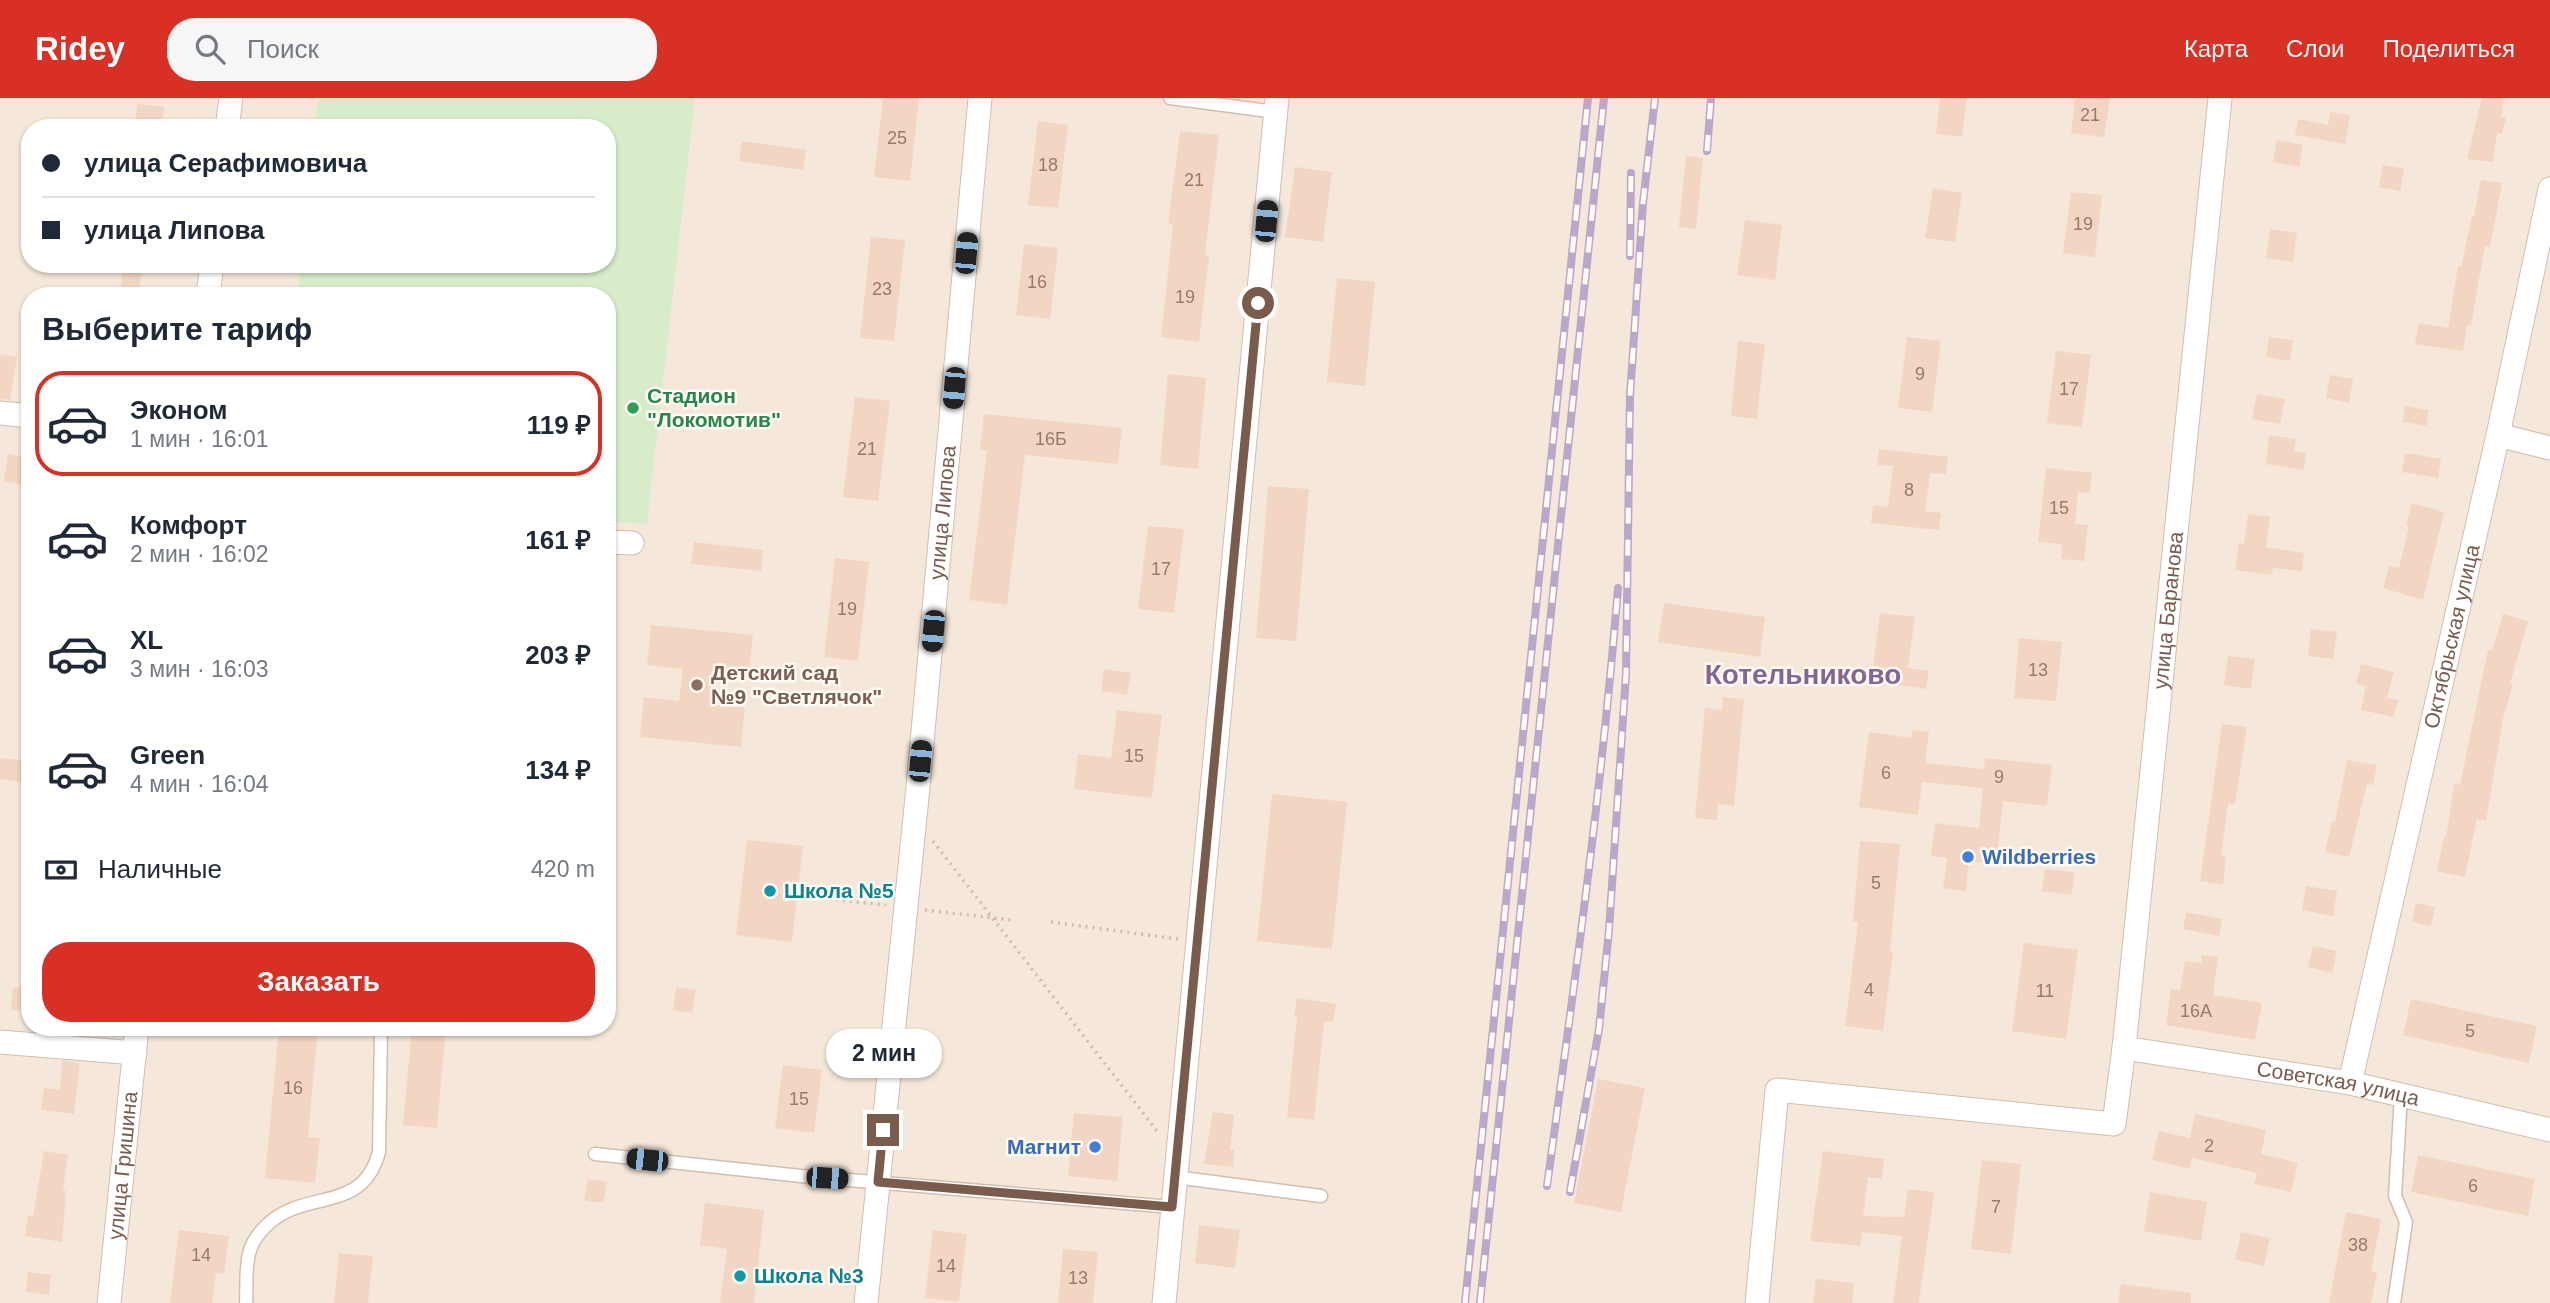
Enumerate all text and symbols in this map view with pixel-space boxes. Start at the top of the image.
search box [167,18,657,81]
text: Ridey [35,30,125,67]
icon: search [191,30,229,68]
text: Поиск [247,34,319,64]
text: Карта [2184,35,2248,62]
text: Слои [2286,35,2344,62]
text: Поделиться [2382,35,2515,62]
house number: 21 [2080,105,2100,125]
house number: 25 [887,128,907,148]
text: улица Серафимовича [84,148,367,178]
house number: 18 [1038,155,1058,175]
house number: 21 [1184,170,1204,190]
car [1254,199,1279,243]
house number: 19 [2073,214,2093,234]
text: улица Липова [84,215,265,245]
car [954,231,979,275]
house number: 16 [1027,272,1047,292]
house number: 23 [872,279,892,299]
house number: 19 [1175,287,1195,307]
route start [1242,287,1274,319]
text: Выберите тариф [42,311,312,347]
house number: 9 [1915,364,1925,384]
car [942,366,967,410]
house number: 17 [2059,379,2079,399]
place label: Стадион "Локомотив" [647,384,781,431]
icon: car [46,392,109,455]
text: Эконом [130,395,228,425]
marker: Стадион "Локомотив" [625,400,641,416]
text: 119 ₽ [527,410,591,440]
text: 1 мин · 16:01 [130,426,269,452]
house number: 16Б [1035,429,1067,449]
house number: 21 [857,439,877,459]
street label: улица Липова [925,444,960,581]
house number: 8 [1904,480,1914,500]
house number: 15 [2049,498,2069,518]
icon: car [46,507,109,570]
text: Комфорт [130,510,247,540]
text: 161 ₽ [525,525,591,555]
street label: улица Баранова [2148,530,2187,690]
text: 2 мин · 16:02 [130,541,269,567]
street label: Октябрьская улица [2419,542,2484,731]
house number: 17 [1151,559,1171,579]
house number: 19 [837,599,857,619]
car [921,609,946,653]
icon: car [46,622,109,685]
text: XL [130,625,163,655]
text: 203 ₽ [525,640,591,670]
text: 3 мин · 16:03 [130,656,269,682]
district label: Котельниково [1705,659,1901,690]
house number: 13 [2028,660,2048,680]
place label: Детский сад №9 "Светлячок" [711,661,882,708]
marker: Детский сад №9 "Светлячок" [689,677,705,693]
icon: car [46,737,109,800]
car [908,739,933,783]
text: Green [130,740,205,770]
house number: 15 [1124,746,1144,766]
text: 134 ₽ [525,755,591,785]
house number: 6 [1881,763,1891,783]
house number: 9 [1994,767,2004,787]
text: 4 мин · 16:04 [130,771,269,797]
place label: Wildberries [1982,845,2096,868]
marker: Wildberries [1960,849,1976,865]
icon: cash [42,851,80,889]
text: Наличные [98,854,222,884]
text: 420 m [531,856,595,882]
house number: 5 [1871,873,1881,893]
place label: Школа №5 [784,879,894,902]
marker: Школа №5 [762,883,778,899]
button: Заказать [42,942,595,1022]
house number: 4 [1864,980,1874,1000]
house number: 11 [2036,981,2054,1001]
house number: 16А [2180,1001,2212,1021]
house number: 5 [2465,1021,2475,1041]
callout: 2 мин [825,1028,941,1077]
text: 2 мин [852,1040,916,1066]
street label: Советская улица [2255,1057,2422,1110]
house number: 16 [283,1078,303,1098]
house number: 15 [789,1089,809,1109]
street label: улица Гришина [103,1090,141,1241]
route end [867,1114,899,1146]
place label: Магнит [1007,1135,1081,1158]
house number: 2 [2204,1136,2214,1156]
marker: Магнит [1087,1139,1103,1155]
car [626,1147,669,1173]
car [806,1166,849,1190]
house number: 6 [2468,1176,2478,1196]
house number: 7 [1991,1197,2001,1217]
house number: 38 [2348,1235,2368,1255]
house number: 14 [191,1245,211,1265]
house number: 14 [936,1256,956,1276]
place label: Школа №3 [754,1264,864,1287]
marker: Школа №3 [732,1268,748,1284]
house number: 13 [1068,1268,1088,1288]

